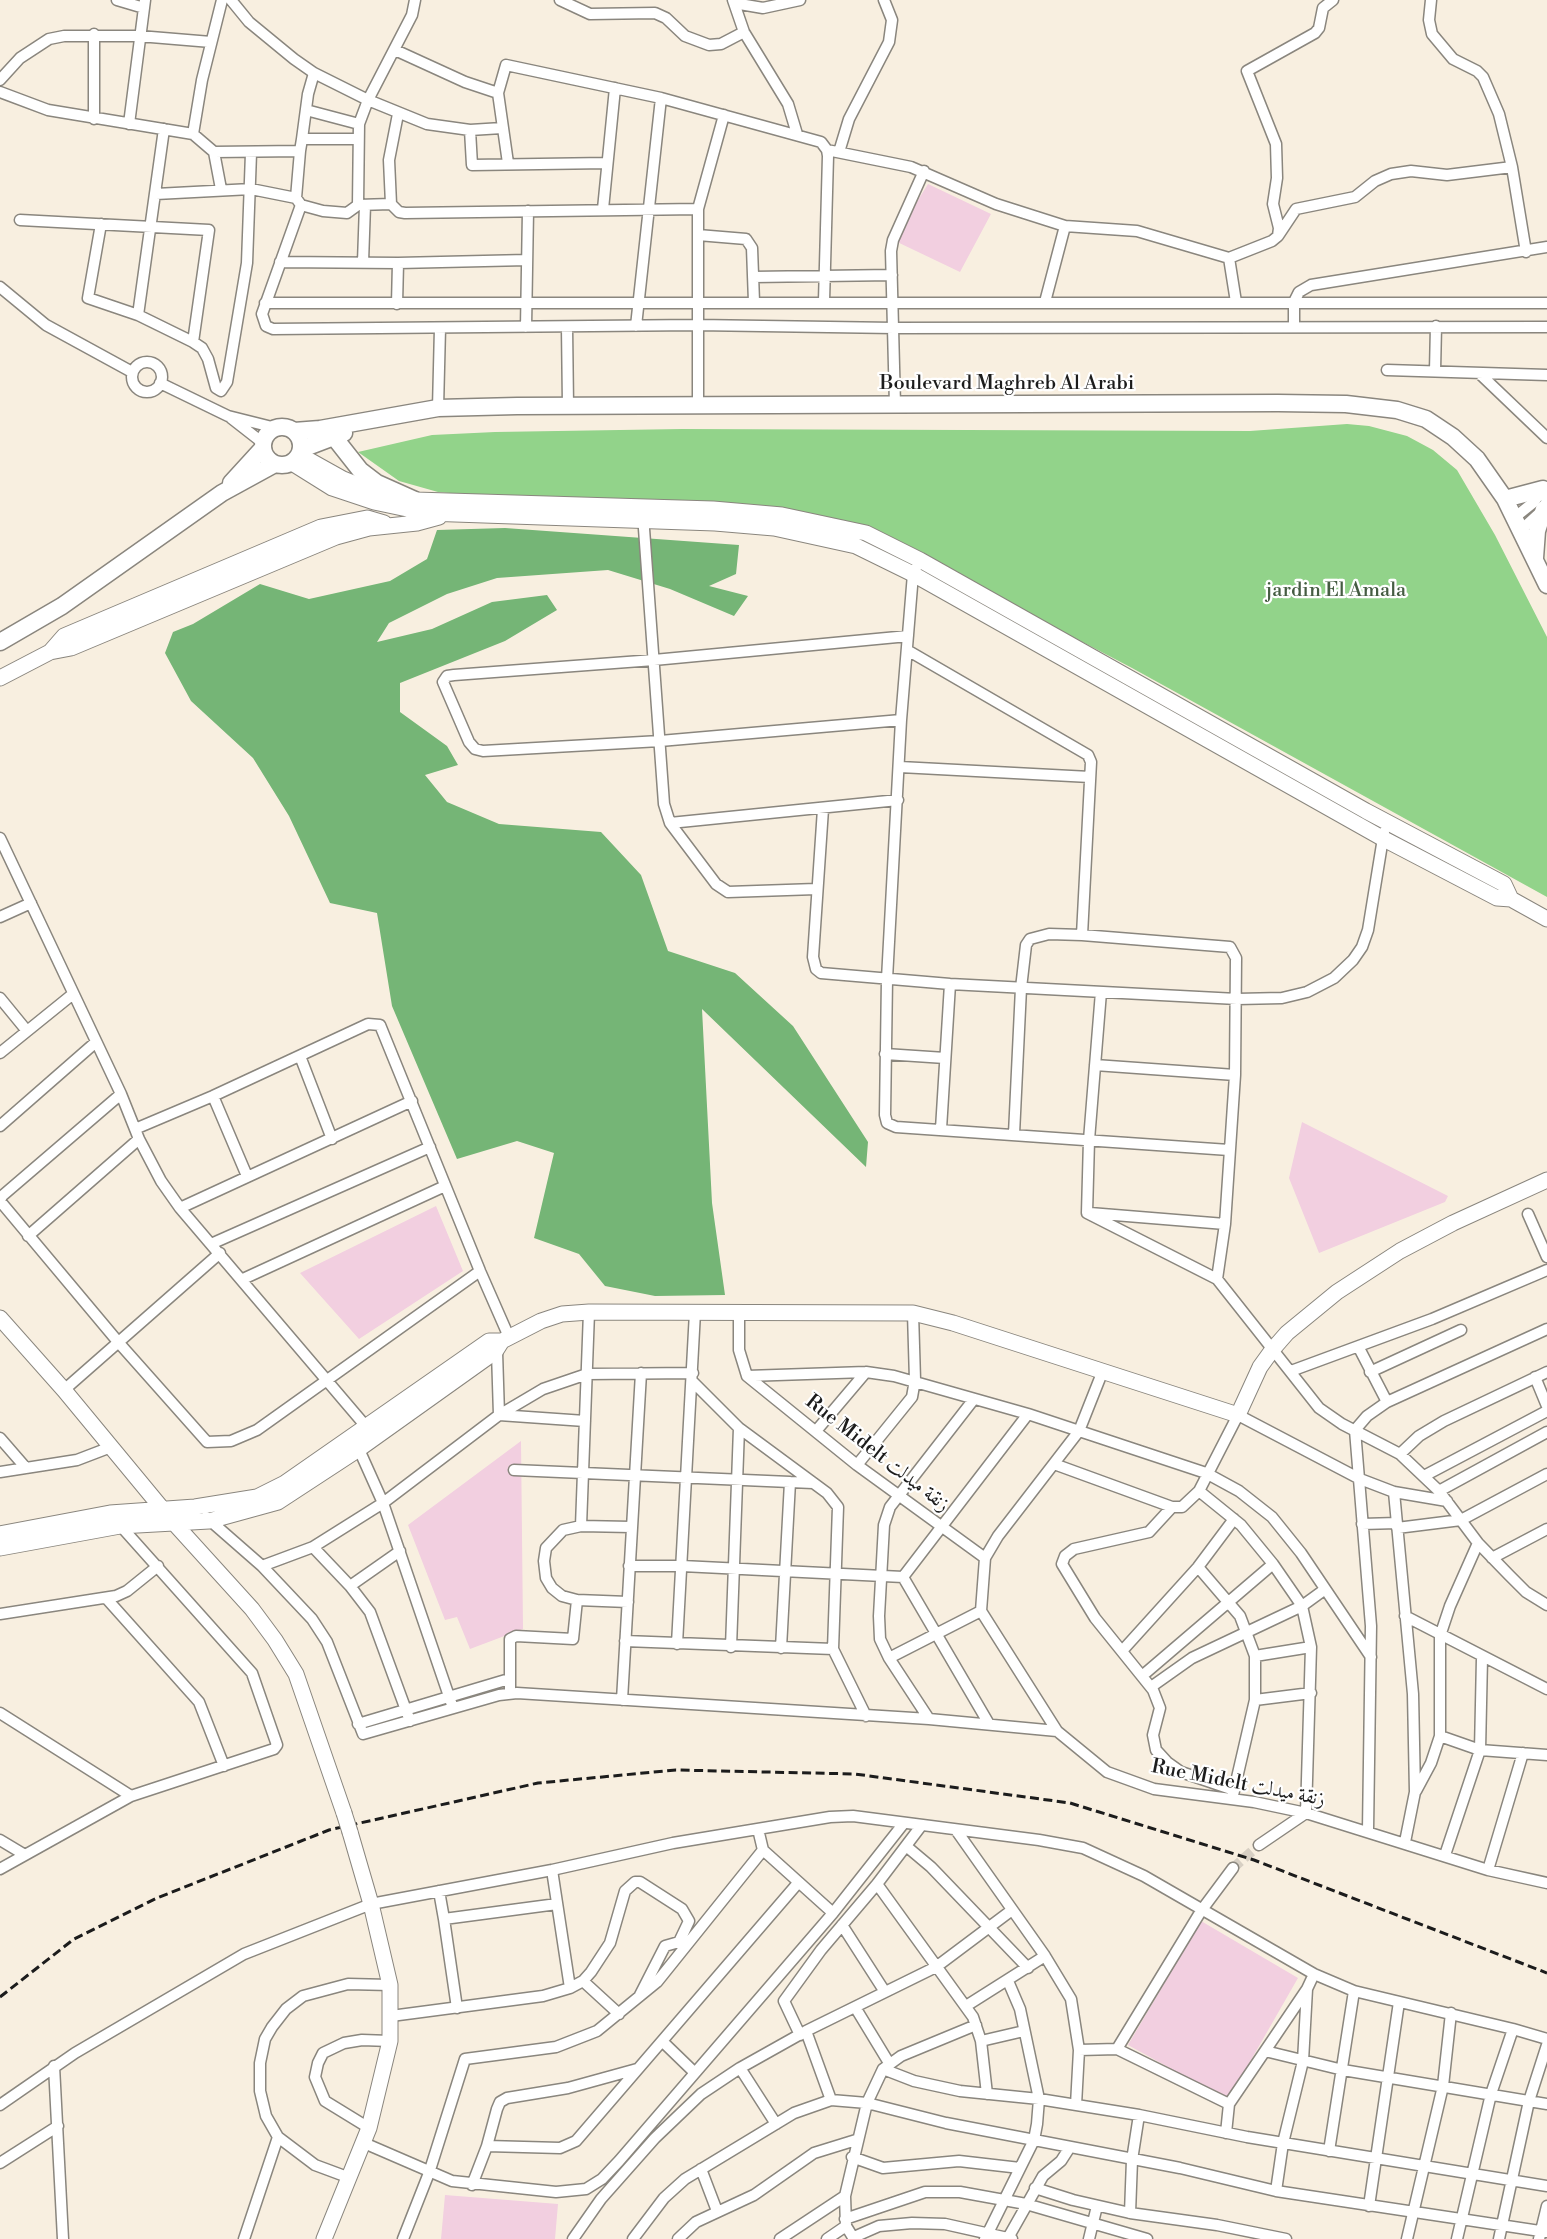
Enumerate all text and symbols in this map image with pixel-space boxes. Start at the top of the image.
street label: Boulevard Maghreb Al Arabi [880,372,1134,396]
park label: jardin El Amala [1266,579,1406,603]
street label: Rue Midelt زنقة ميدلت [800,1390,954,1518]
street label: Rue Midelt زنقة ميدلت [1149,1755,1327,1813]

